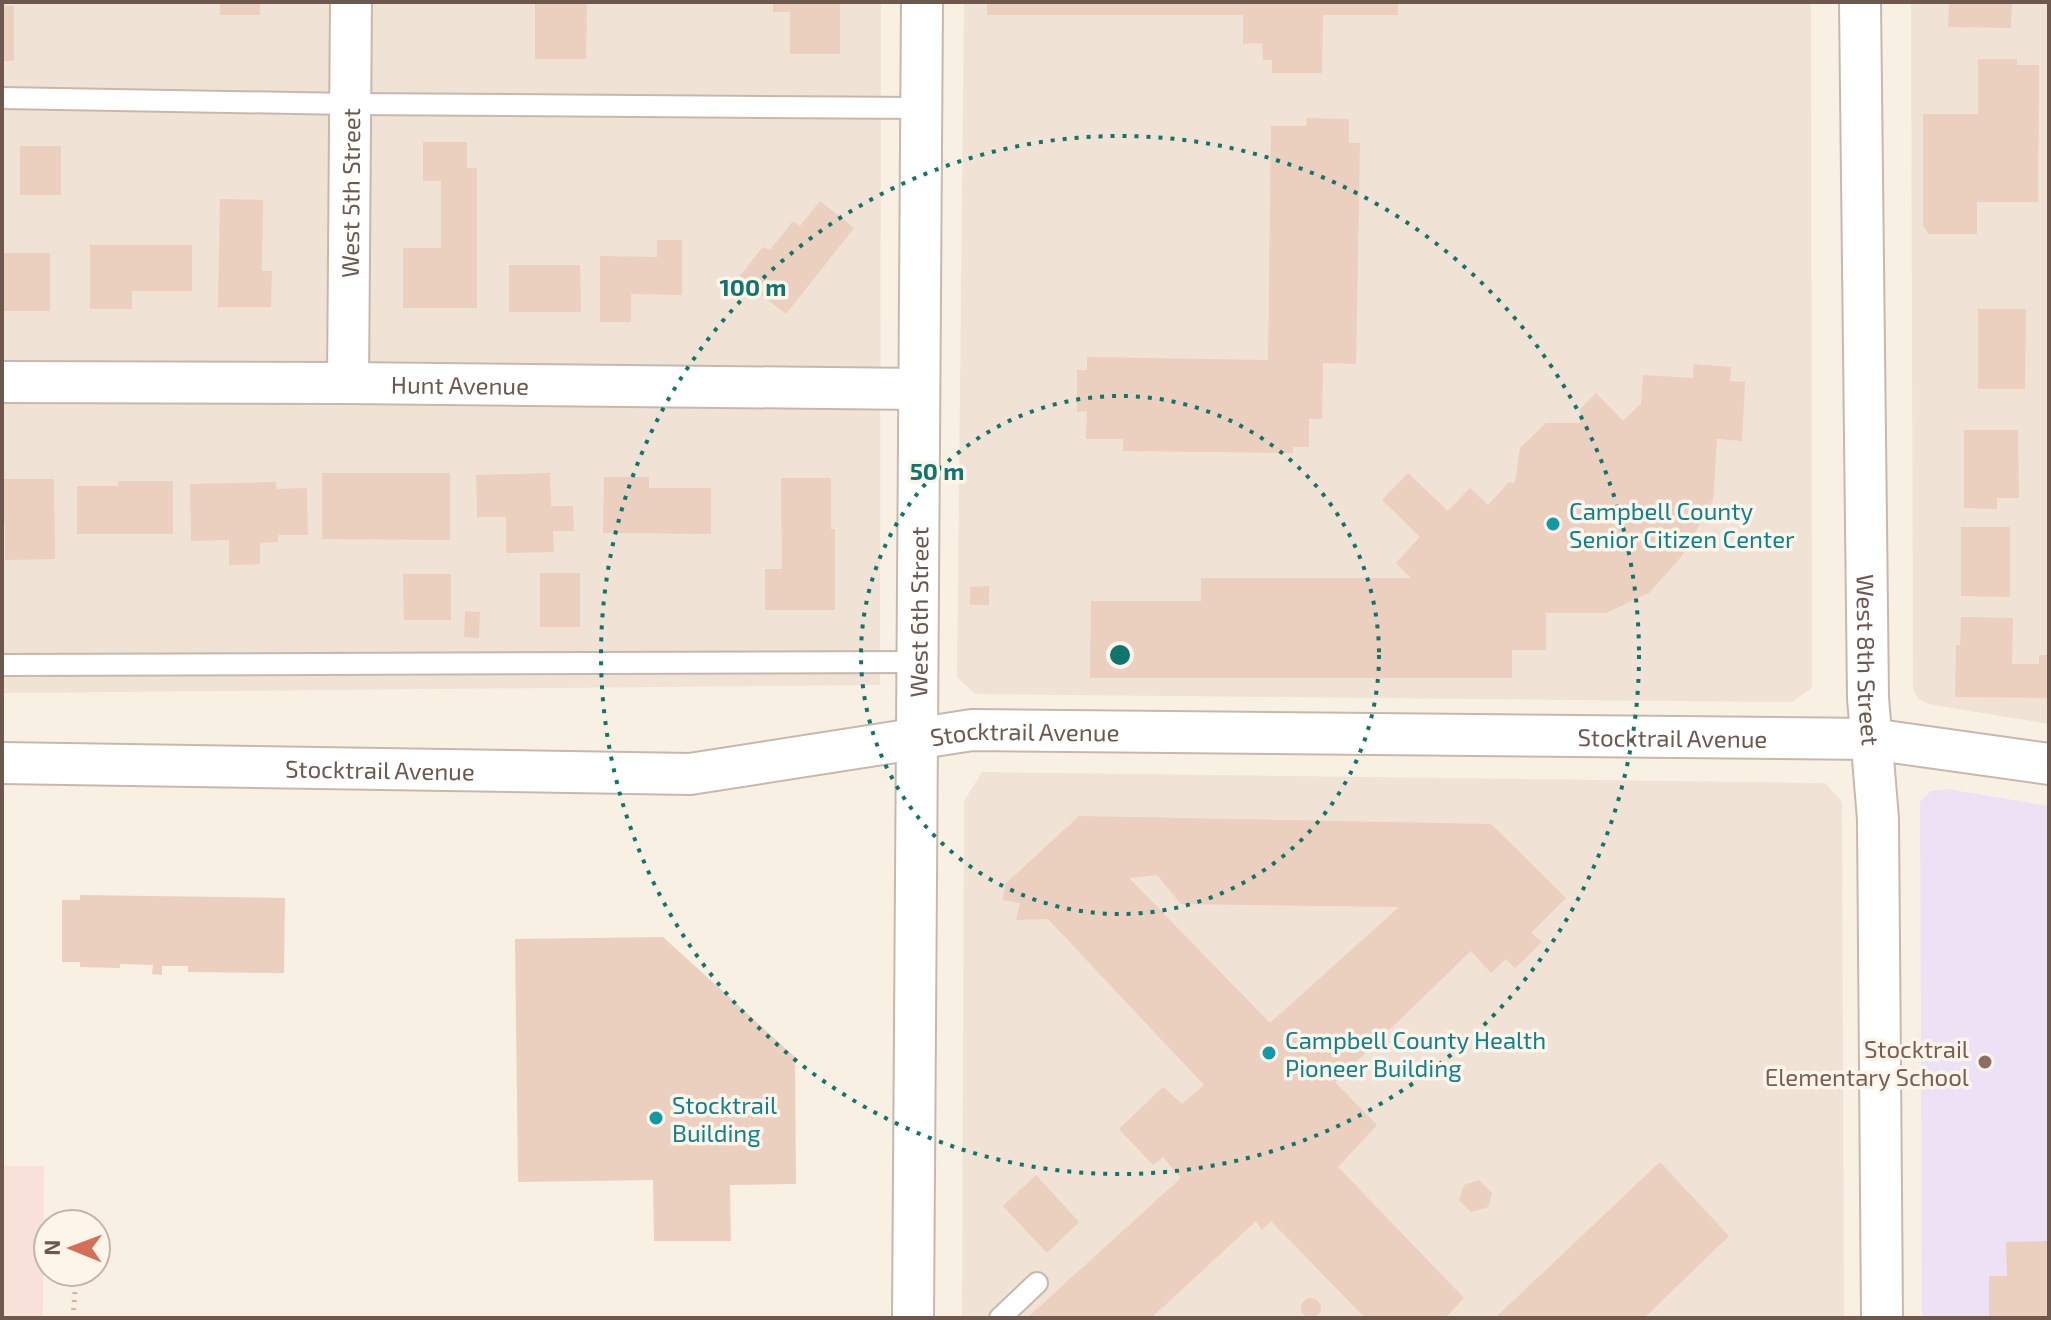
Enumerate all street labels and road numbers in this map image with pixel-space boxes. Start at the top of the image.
street label: West 5th Street [334,108,365,278]
street label: Hunt Avenue [391,369,529,399]
street label: West 6th Street [903,526,933,698]
street label: West 8th Street [1852,574,1886,747]
street label: Stocktrail Avenue [928,715,1120,751]
street label: Stocktrail Avenue [1577,722,1767,752]
street label: Stocktrail Avenue [285,753,475,785]

